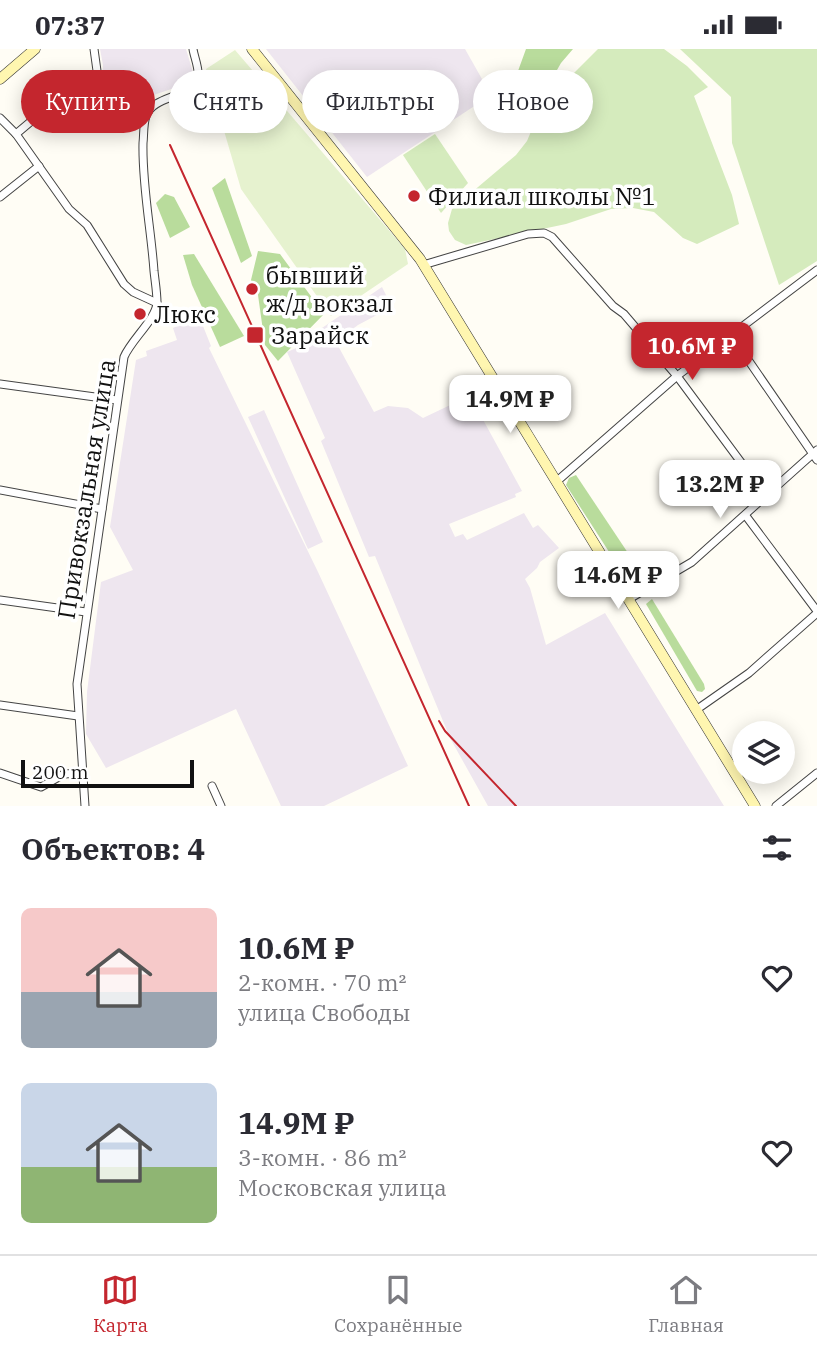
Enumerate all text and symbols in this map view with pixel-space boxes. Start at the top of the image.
text: 07:37 [35,8,105,42]
chip: Купить [21,70,155,133]
chip: Снять [169,70,288,133]
chip: Фильтры [302,70,459,133]
chip: Новое [473,70,593,133]
place label: Филиал школы №1 [428,180,656,212]
marker: Филиал школы №1 [406,188,422,204]
place label: бывший ж/д вокзал [266,259,393,319]
marker: бывший ж/д вокзал [244,281,260,297]
place label: Люкс [154,298,216,330]
marker: Люкс [132,306,148,322]
place label: Зарайск [271,319,369,351]
pin: 10.6M ₽ [627,323,757,382]
marker: Зарайск [245,325,265,345]
text: 10.6M ₽ [647,330,737,360]
street label: Привокзальная улица [50,357,122,621]
pin: 14.9M ₽ [445,375,575,435]
text: 14.9M ₽ [465,383,555,413]
pin: 13.2M ₽ [655,461,785,520]
text: 13.2M ₽ [675,468,765,498]
pin: 14.6M ₽ [553,552,683,611]
text: 14.6M ₽ [573,559,663,589]
map controls [732,721,795,784]
button: layers [732,721,795,784]
scale bar [21,757,194,789]
text: 200 m [32,760,89,784]
text: Объектов: 4 [21,829,205,868]
icon: filters [758,829,796,867]
text: 10.6M ₽ [238,928,355,967]
icon: home [77,936,161,1020]
icon: heart [758,959,796,997]
text: 2-комн. · 70 m² [238,967,407,997]
text: улица Свободы [238,997,410,1027]
text: 14.9M ₽ [238,1103,355,1142]
icon: home [77,1111,161,1195]
icon: heart [758,1134,796,1172]
text: 3-комн. · 86 m² [238,1142,407,1172]
text: Московская улица [238,1172,447,1202]
tab: Карта [93,1271,148,1337]
tab: Сохранённые [334,1271,463,1337]
tab: Главная [648,1271,724,1337]

